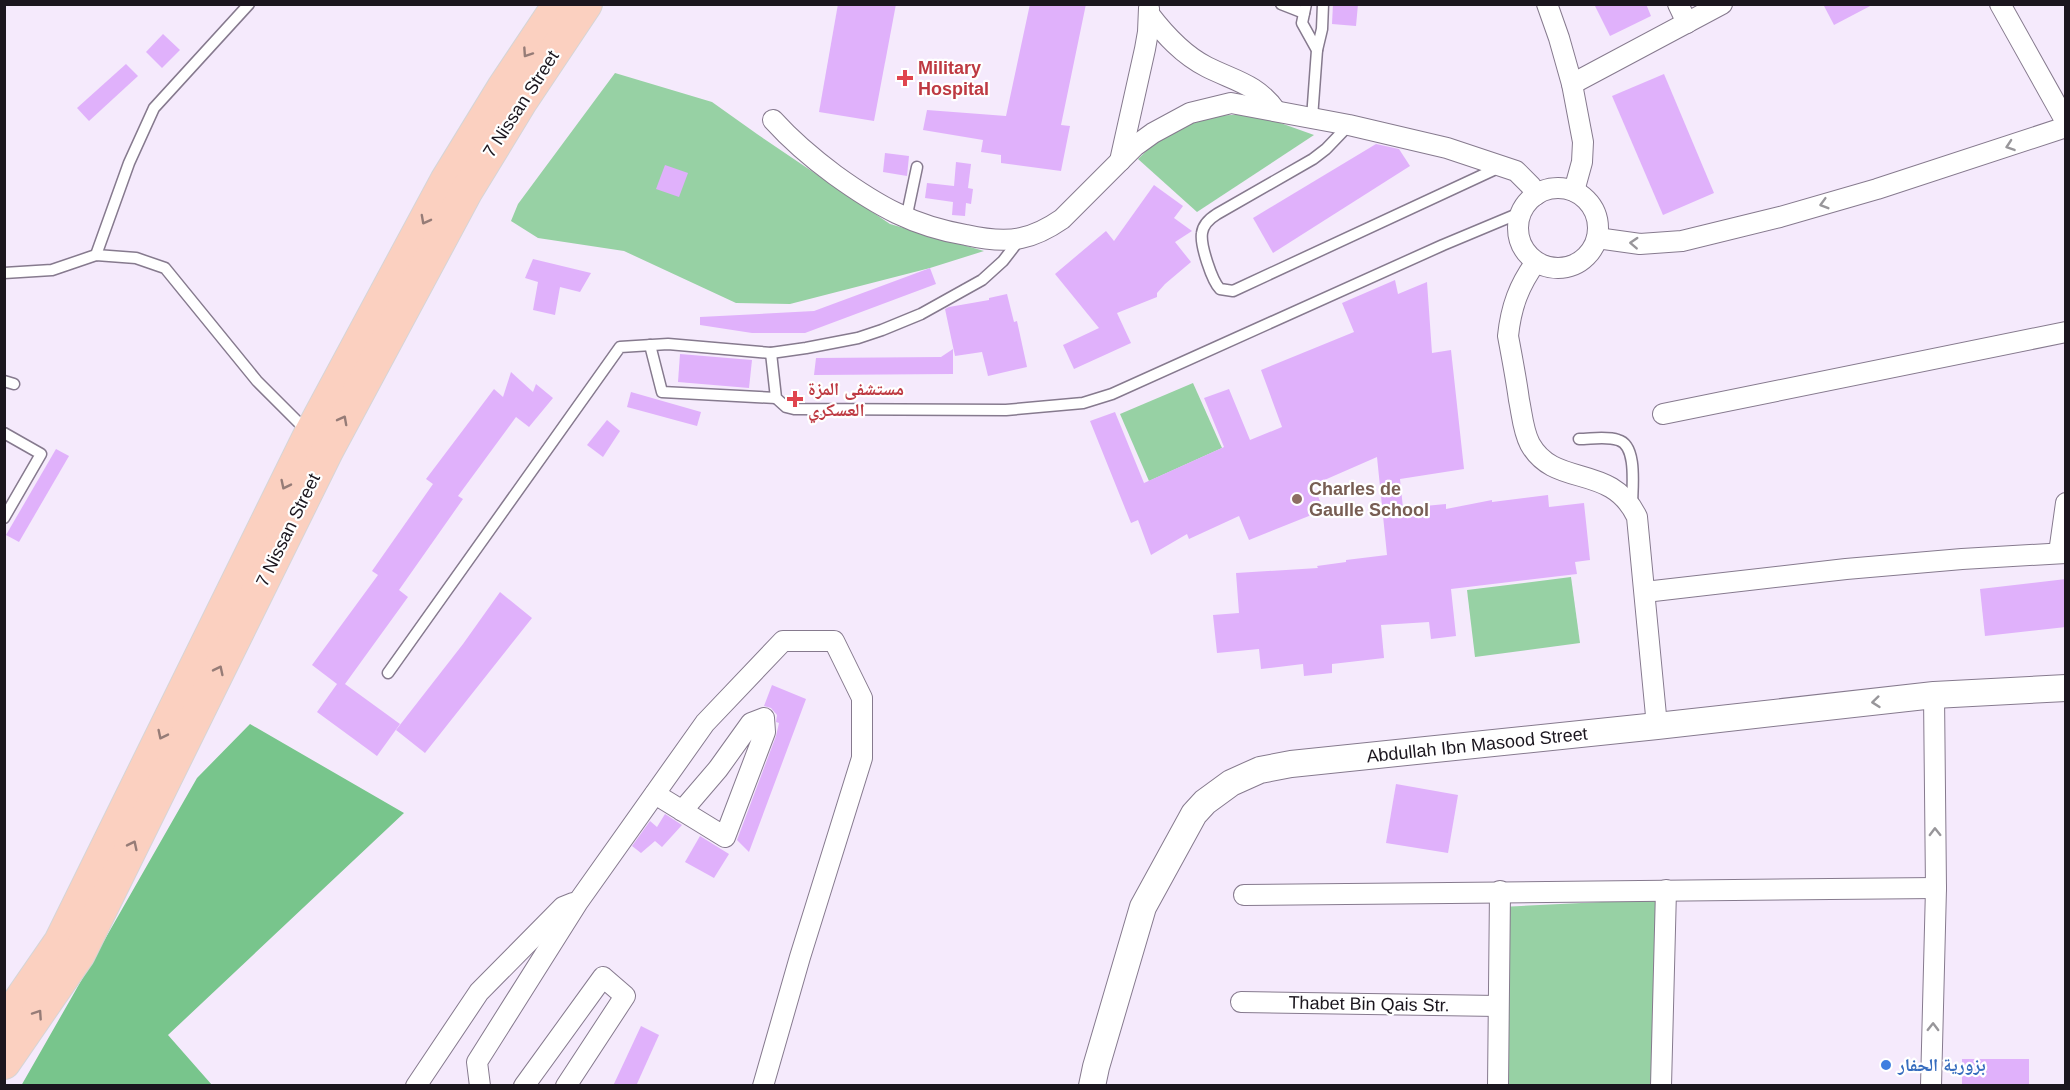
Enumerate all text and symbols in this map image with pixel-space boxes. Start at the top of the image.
one-way arrow [523,46,534,57]
street label: 7 Nissan Street [479,47,563,161]
place label: Military Hospital [918,58,989,99]
marker: Military Hospital [896,69,914,87]
one-way arrow [2005,139,2016,152]
one-way arrow [1819,197,1830,209]
one-way arrow [421,213,432,224]
one-way arrow [1629,237,1638,250]
place label: مستشفى المزة العسكري [808,379,904,424]
marker: مستشفى المزة العسكري [786,390,804,408]
one-way arrow [336,416,347,426]
street label: 7 Nissan Street [252,470,324,590]
one-way arrow [281,478,293,489]
place label: Charles de Gaulle School [1309,479,1429,520]
marker: Charles de Gaulle School [1290,492,1304,506]
one-way arrow [212,665,223,676]
one-way arrow [1871,695,1880,707]
street label: Abdullah Ibn Masood Street [1365,723,1589,767]
one-way arrow [158,729,169,739]
one-way arrow [1929,828,1941,837]
one-way arrow [125,840,137,851]
street label: Thabet Bin Qais Str. [1288,993,1450,1015]
one-way arrow [30,1010,41,1021]
one-way arrow [1926,1023,1939,1032]
place label: بزورية الحفار [1897,1055,1986,1076]
marker: بزورية الحفار [1879,1058,1893,1072]

